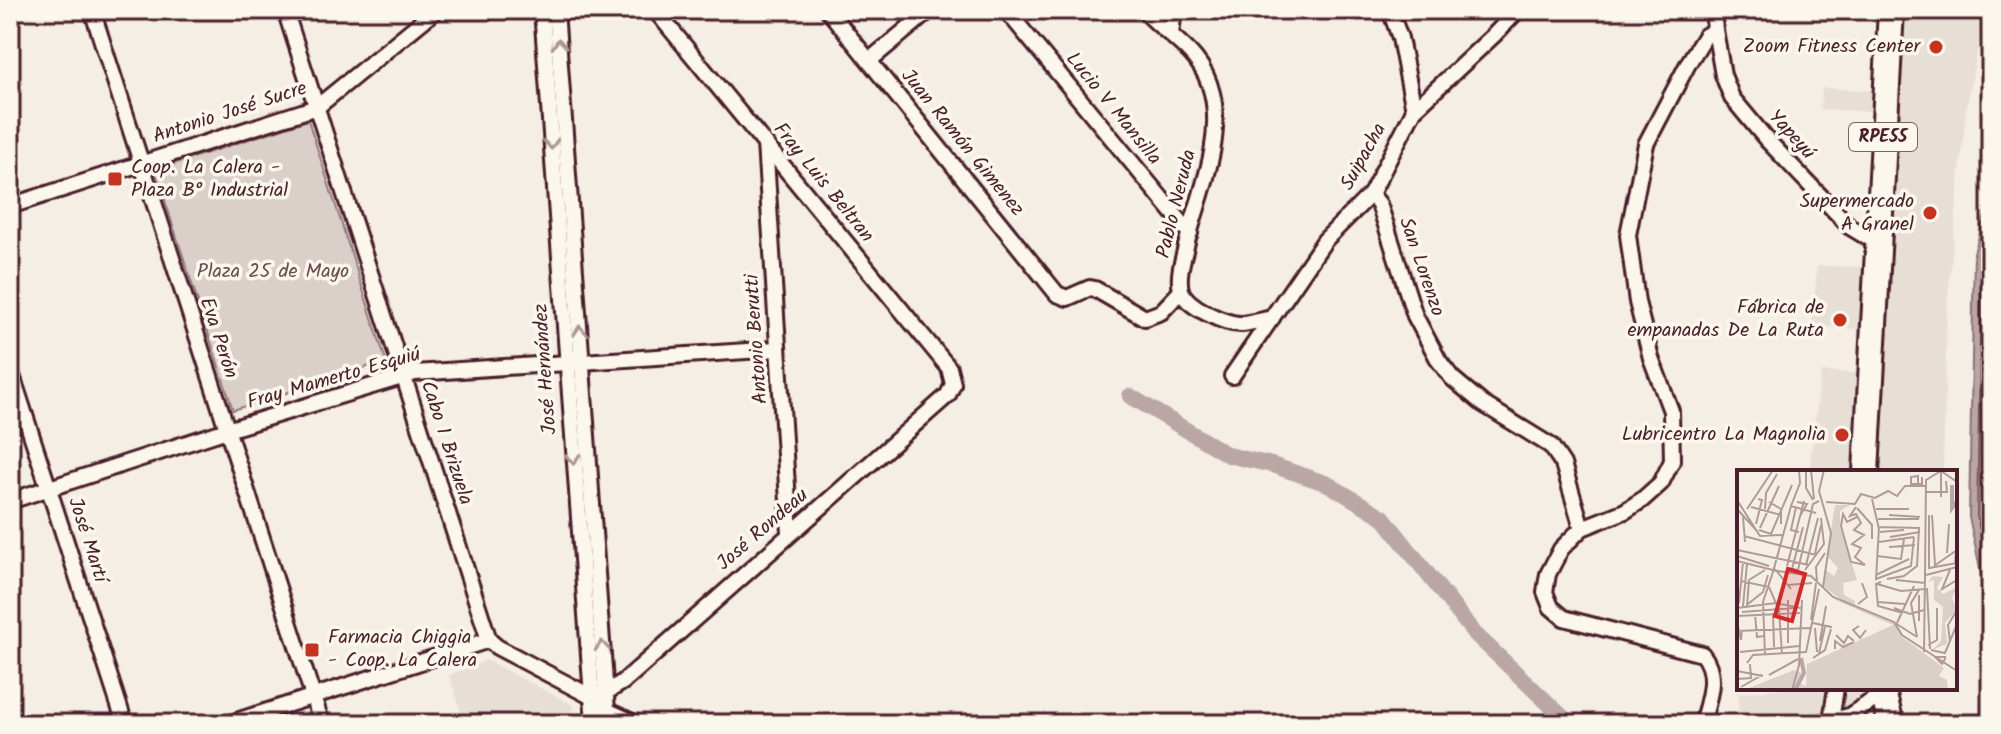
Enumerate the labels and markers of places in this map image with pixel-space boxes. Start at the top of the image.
place label: Zoom Fitness Center [1743,31,1921,63]
marker: Zoom Fitness Center [1927,38,1945,56]
place label: Coop. La Calera - Plaza B° Industrial [131,152,288,207]
marker: Coop. La Calera - Plaza B° Industrial [106,170,124,188]
place label: Supermercado A Granel [1800,186,1914,241]
marker: Supermercado A Granel [1921,204,1939,222]
place label: Fábrica de empanadas De La Ruta [1628,292,1824,347]
marker: Fábrica de empanadas De La Ruta [1831,311,1849,329]
place label: Lubricentro La Magnolia [1622,419,1826,451]
marker: Lubricentro La Magnolia [1833,426,1851,444]
place label: Farmacia Chiggia - Coop. La Calera [328,622,477,677]
marker: Farmacia Chiggia - Coop. La Calera [303,641,321,659]

